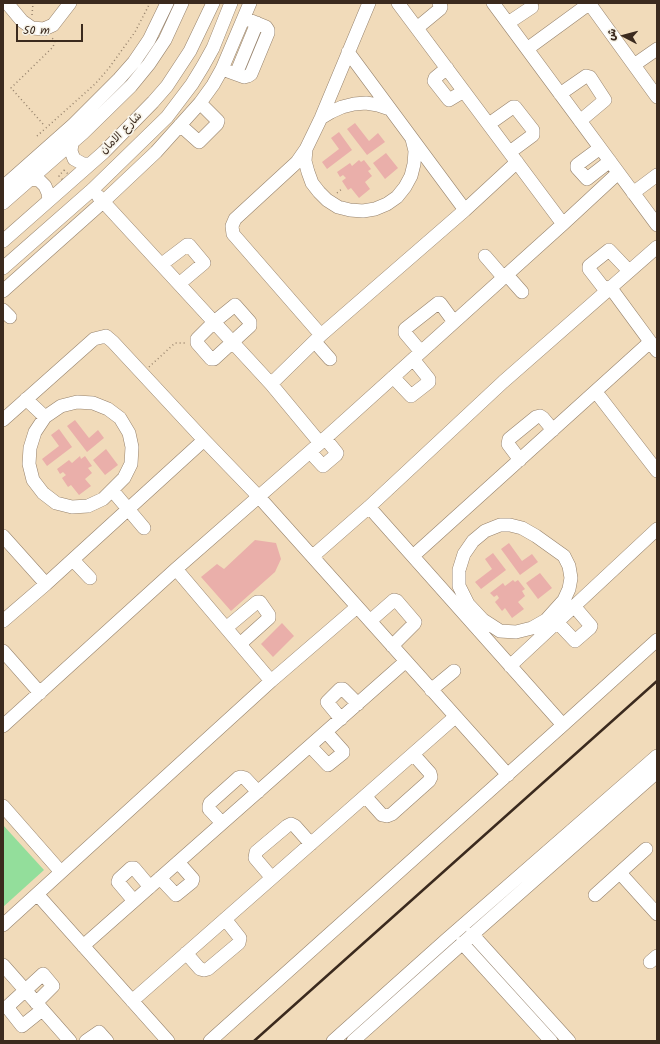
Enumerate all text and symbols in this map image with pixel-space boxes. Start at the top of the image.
scale bar [18,16,85,42]
north arrow [604,16,644,56]
text: 50 m [23,21,50,40]
text: ش [602,28,622,42]
street label: شارع الامان [98,110,146,158]

